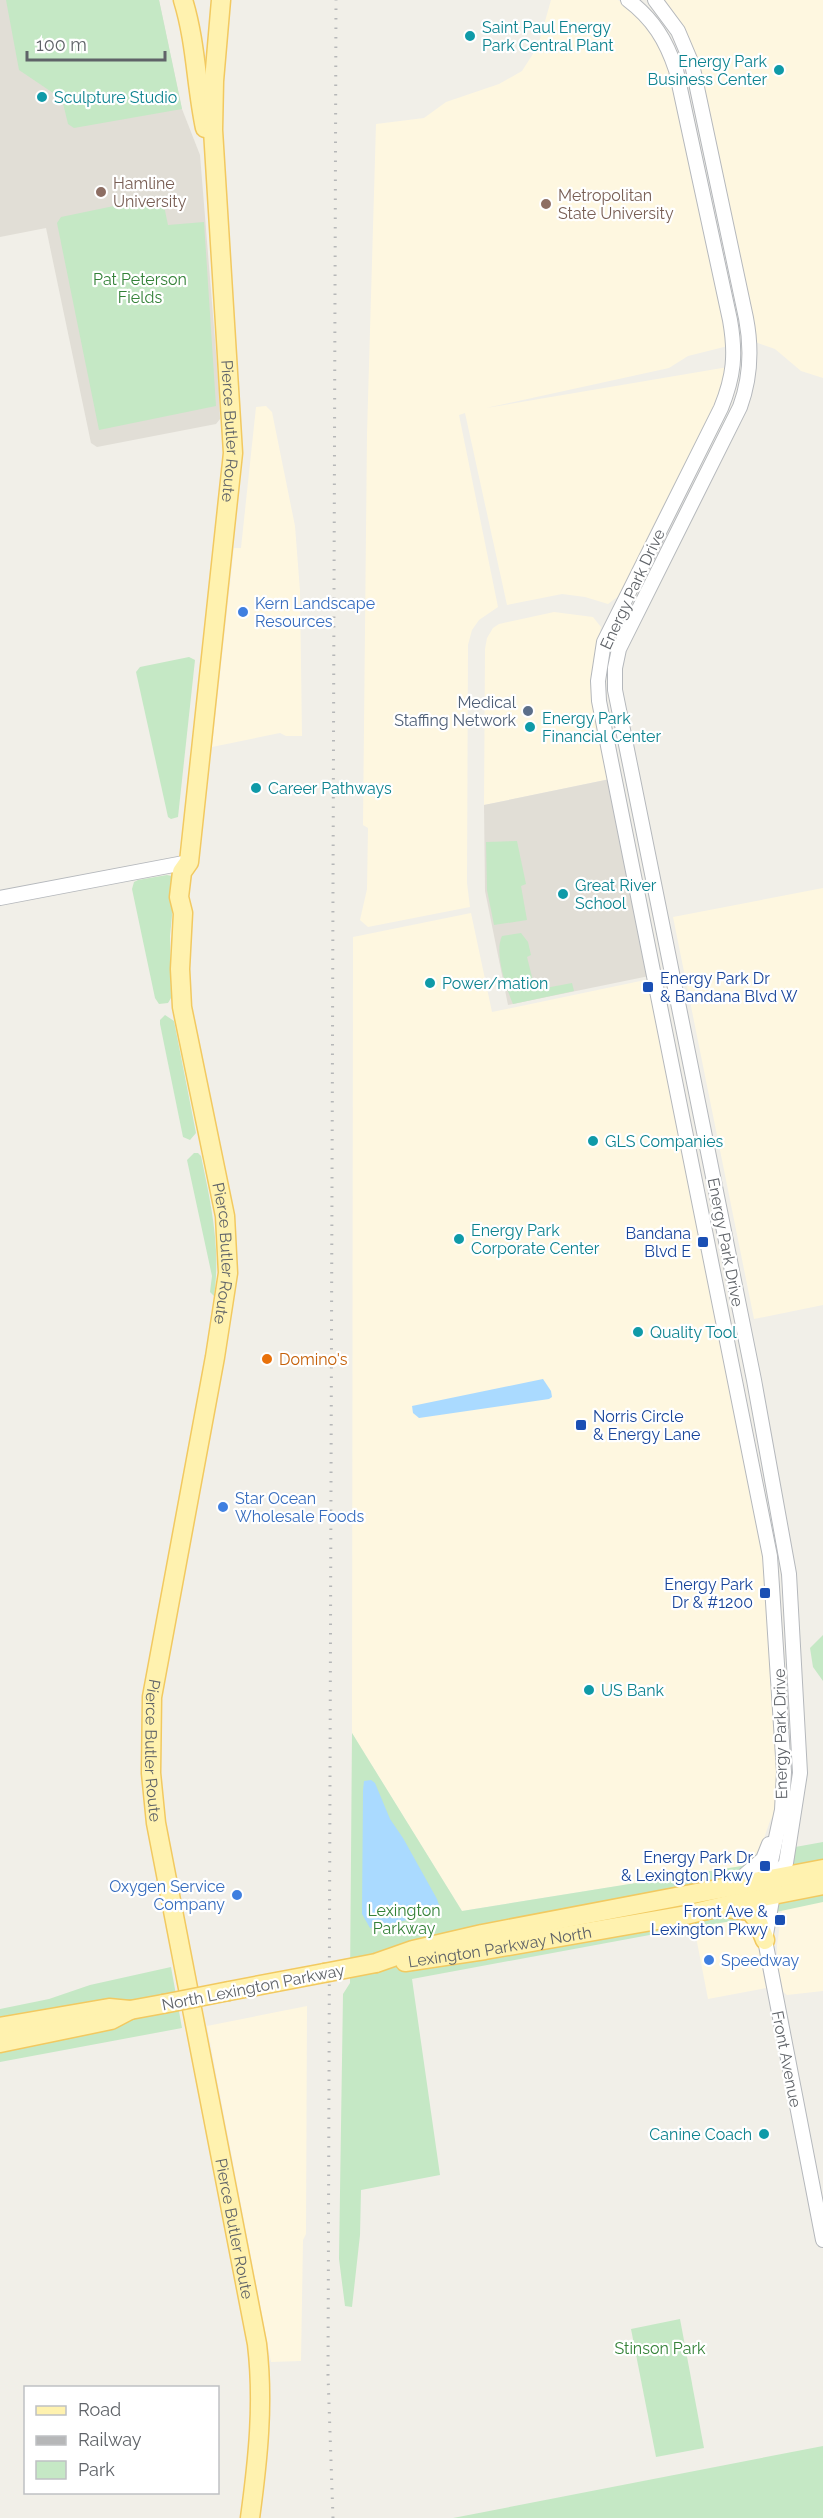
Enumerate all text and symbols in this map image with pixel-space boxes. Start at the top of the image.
place label: Saint Paul Energy Park Central Plant [482,18,614,55]
scale bar [27,24,165,62]
marker: Saint Paul Energy Park Central Plant [463,29,477,43]
text: 100 m [36,34,87,55]
place label: Energy Park Business Center [648,52,768,89]
marker: Energy Park Business Center [772,63,786,77]
place label: Sculpture Studio [54,88,177,107]
marker: Sculpture Studio [35,90,49,104]
place label: Hamline University [113,174,187,211]
marker: Hamline University [94,185,108,199]
place label: Metropolitan State University [558,186,674,223]
marker: Metropolitan State University [539,197,553,211]
park label: Pat Peterson Fields [93,270,187,307]
street label: Pierce Butler Route [217,359,242,503]
street label: Energy Park Drive [596,526,669,653]
place label: Kern Landscape Resources [255,594,375,631]
marker: Kern Landscape Resources [236,605,250,619]
place label: Medical Staffing Network [394,693,517,730]
marker: Medical Staffing Network [521,704,535,718]
place label: Energy Park Financial Center [542,709,661,746]
marker: Energy Park Financial Center [523,720,537,734]
place label: Career Pathways [268,779,392,798]
marker: Career Pathways [249,781,263,795]
place label: Great River School [575,876,657,913]
marker: Great River School [556,887,570,901]
place label: Energy Park Dr & Bandana Blvd W [660,969,798,1006]
place label: Power/mation [442,974,548,993]
marker: Power/mation [423,976,437,990]
marker: Energy Park Dr & Bandana Blvd W [641,980,655,994]
place label: GLS Companies [605,1132,724,1151]
marker: GLS Companies [586,1134,600,1148]
street label: Energy Park Drive [704,1176,747,1308]
street label: Pierce Butler Route [208,1181,237,1325]
place label: Energy Park Corporate Center [471,1221,600,1258]
place label: Bandana Blvd E [626,1224,691,1261]
marker: Energy Park Corporate Center [452,1232,466,1246]
marker: Bandana Blvd E [696,1235,710,1249]
place label: Quality Tool [650,1323,737,1342]
marker: Quality Tool [631,1325,645,1339]
place label: Domino's [279,1350,348,1369]
marker: Domino's [260,1352,274,1366]
place label: Norris Circle & Energy Lane [593,1407,701,1444]
marker: Norris Circle & Energy Lane [574,1418,588,1432]
place label: Star Ocean Wholesale Foods [235,1489,364,1526]
marker: Star Ocean Wholesale Foods [216,1500,230,1514]
place label: Energy Park Dr & #1200 [664,1575,754,1612]
marker: Energy Park Dr & #1200 [758,1586,772,1600]
street label: Energy Park Drive [770,1668,791,1800]
street label: Pierce Butler Route [141,1677,165,1823]
place label: US Bank [601,1681,665,1700]
marker: US Bank [582,1683,596,1697]
place label: Energy Park Dr & Lexington Pkwy [621,1848,753,1885]
marker: Energy Park Dr & Lexington Pkwy [758,1859,772,1873]
place label: Oxygen Service Company [109,1877,225,1914]
marker: Oxygen Service Company [230,1888,244,1902]
park label: Lexington Parkway [367,1901,441,1938]
place label: Front Ave & Lexington Pkwy [651,1902,768,1939]
marker: Front Ave & Lexington Pkwy [773,1913,787,1927]
street label: Lexington Parkway North [407,1923,593,1971]
place label: Speedway [721,1951,800,1970]
marker: Speedway [702,1953,716,1967]
street label: North Lexington Parkway [160,1960,346,2015]
street label: Front Avenue [768,2009,805,2109]
place label: Canine Coach [649,2125,752,2144]
marker: Canine Coach [757,2127,771,2141]
street label: Pierce Butler Route [211,2157,257,2301]
park label: Stinson Park [614,2339,706,2358]
legend [24,2386,219,2494]
text: Road [78,2399,121,2420]
text: Railway [78,2429,142,2450]
text: Park [78,2459,115,2480]

